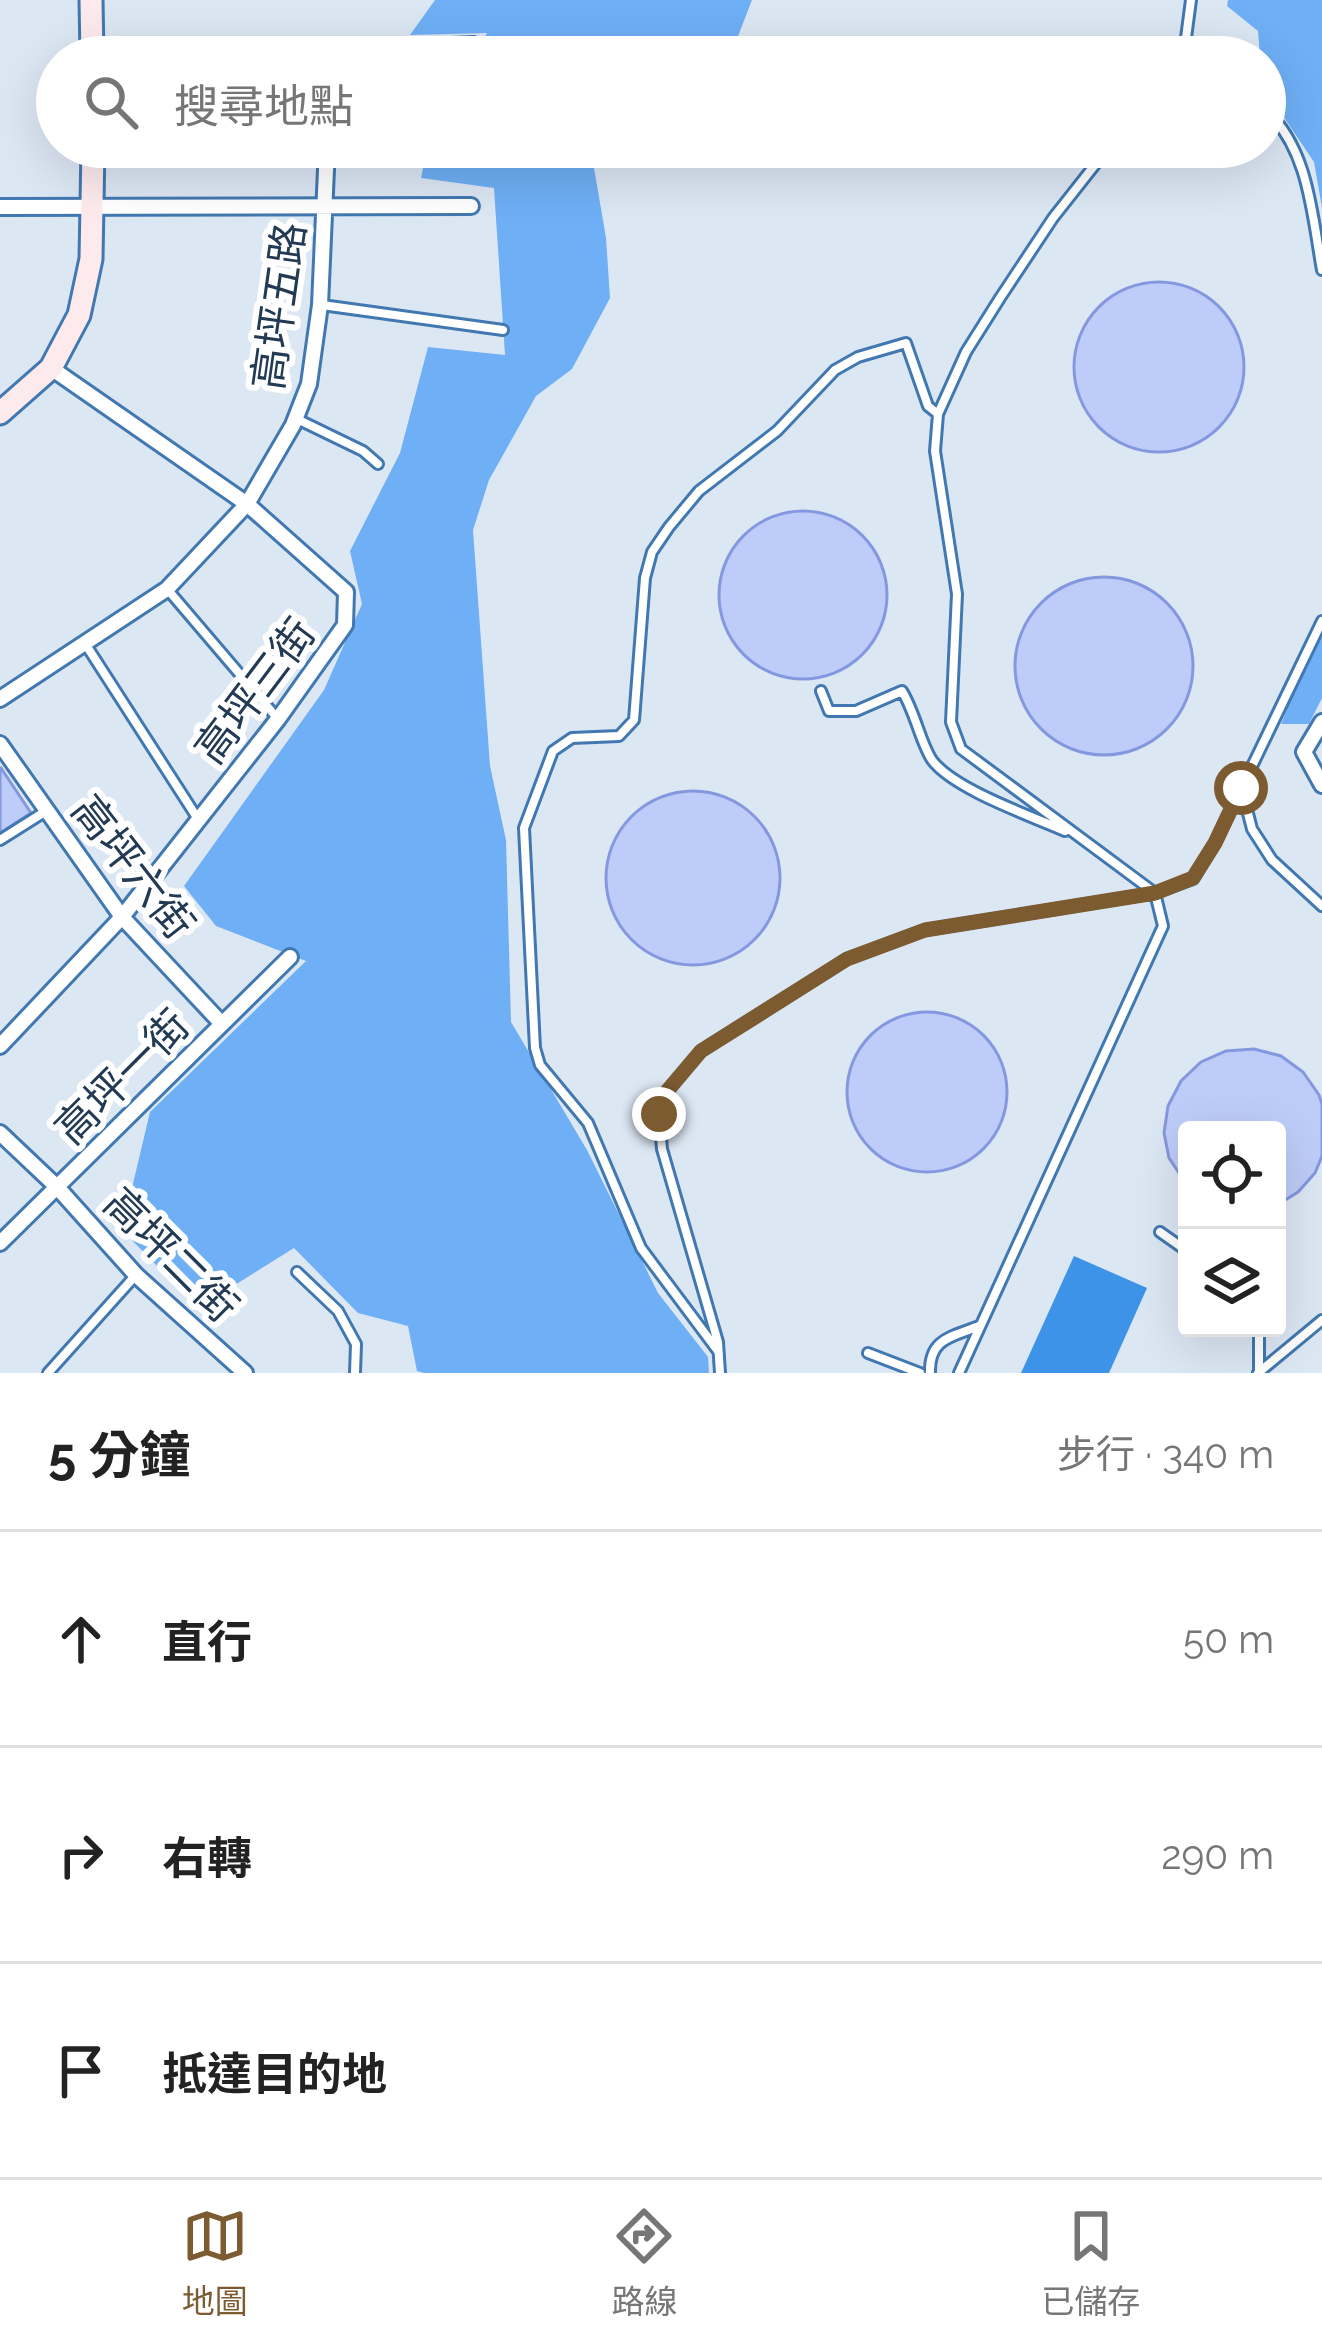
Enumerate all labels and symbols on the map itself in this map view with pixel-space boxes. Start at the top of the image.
street label: 高坪五路 [243,219,315,393]
street label: 高坪三街 [185,609,325,773]
route start [1214,761,1268,815]
street label: 高坪六街 [62,786,204,948]
street label: 高坪一街 [45,1000,199,1154]
route end [632,1087,686,1141]
street label: 高坪二街 [94,1178,248,1332]

